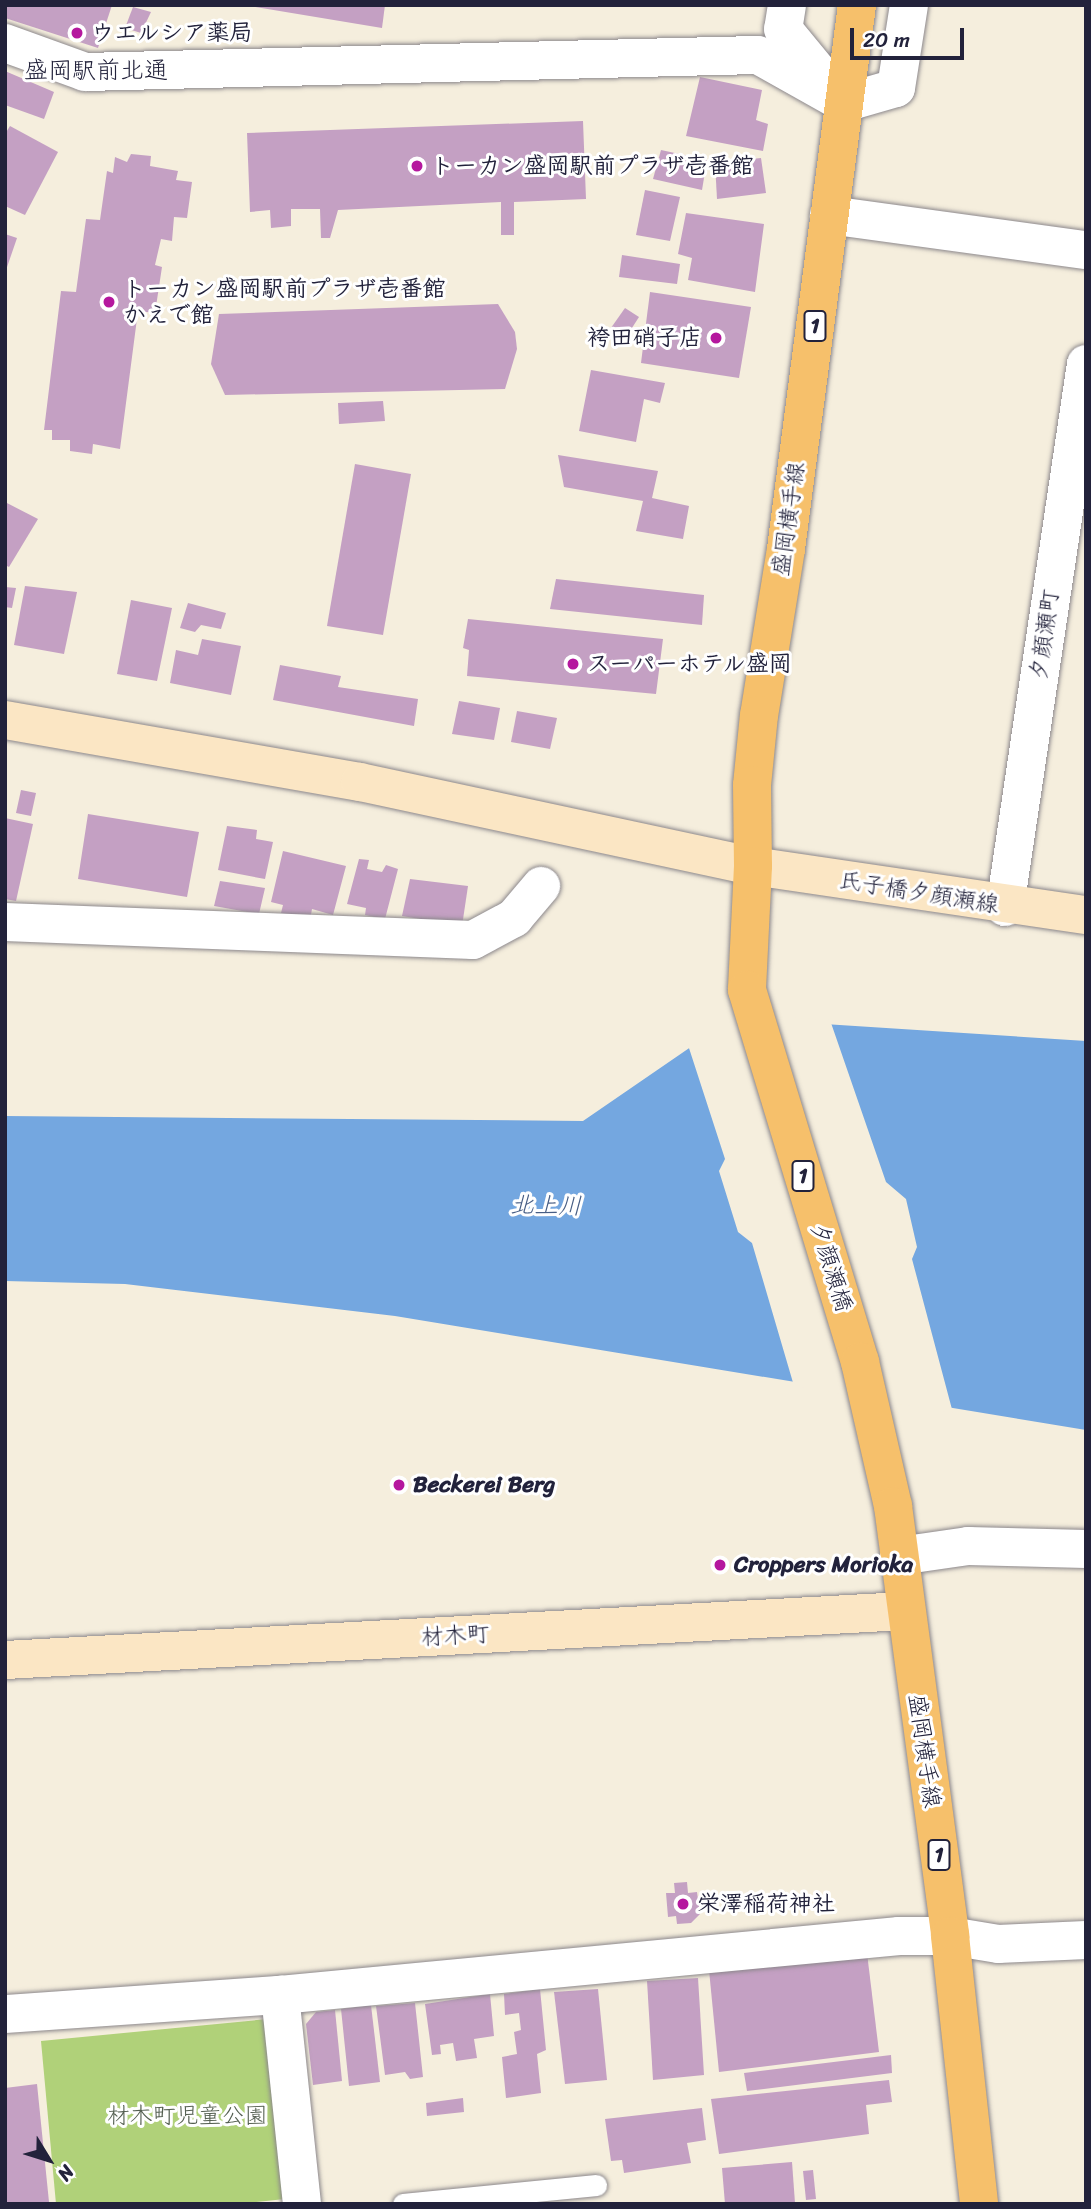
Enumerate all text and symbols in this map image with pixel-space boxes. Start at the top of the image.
scale bar [853,14,967,58]
place label: ウエルシア薬局 [91,19,252,47]
text: 20 m [863,21,910,59]
marker: ウエルシア薬局 [69,25,85,41]
district label: 盛岡駅前北通 [24,57,168,85]
place label: トーカン盛岡駅前プラザ壱番館 [431,152,753,180]
marker: トーカン盛岡駅前プラザ壱番館 [409,158,425,174]
place label: トーカン盛岡駅前プラザ壱番館 かえで館 [123,275,445,329]
marker: トーカン盛岡駅前プラザ壱番館 かえで館 [101,294,117,310]
road number: 1 [803,308,827,344]
place label: 袴田硝子店 [587,324,702,352]
marker: 袴田硝子店 [708,330,724,346]
street label: 盛岡横手線 [767,460,811,578]
street label: 夕顔瀬町 [1025,588,1065,682]
place label: スーパーホテル盛岡 [587,650,793,678]
marker: スーパーホテル盛岡 [565,656,581,672]
street label: 氏子橋夕顔瀬線 [837,867,1001,919]
road number: 1 [791,1158,815,1194]
water label: 北上川 [510,1191,582,1221]
street label: 夕顔瀬橋 [804,1219,858,1315]
place label: Beckerei Berg [413,1471,555,1499]
marker: Beckerei Berg [391,1477,407,1493]
place label: Croppers Morioka [734,1551,913,1579]
marker: Croppers Morioka [712,1557,728,1573]
street label: 材木町 [420,1620,490,1652]
street label: 盛岡横手線 [902,1692,946,1810]
road number: 1 [927,1838,951,1872]
place label: 栄澤稲荷神社 [697,1890,835,1918]
marker: 栄澤稲荷神社 [675,1896,691,1912]
park label: 材木町児童公園 [107,2102,267,2130]
north arrow [14,2125,84,2195]
text: N [49,2158,83,2189]

